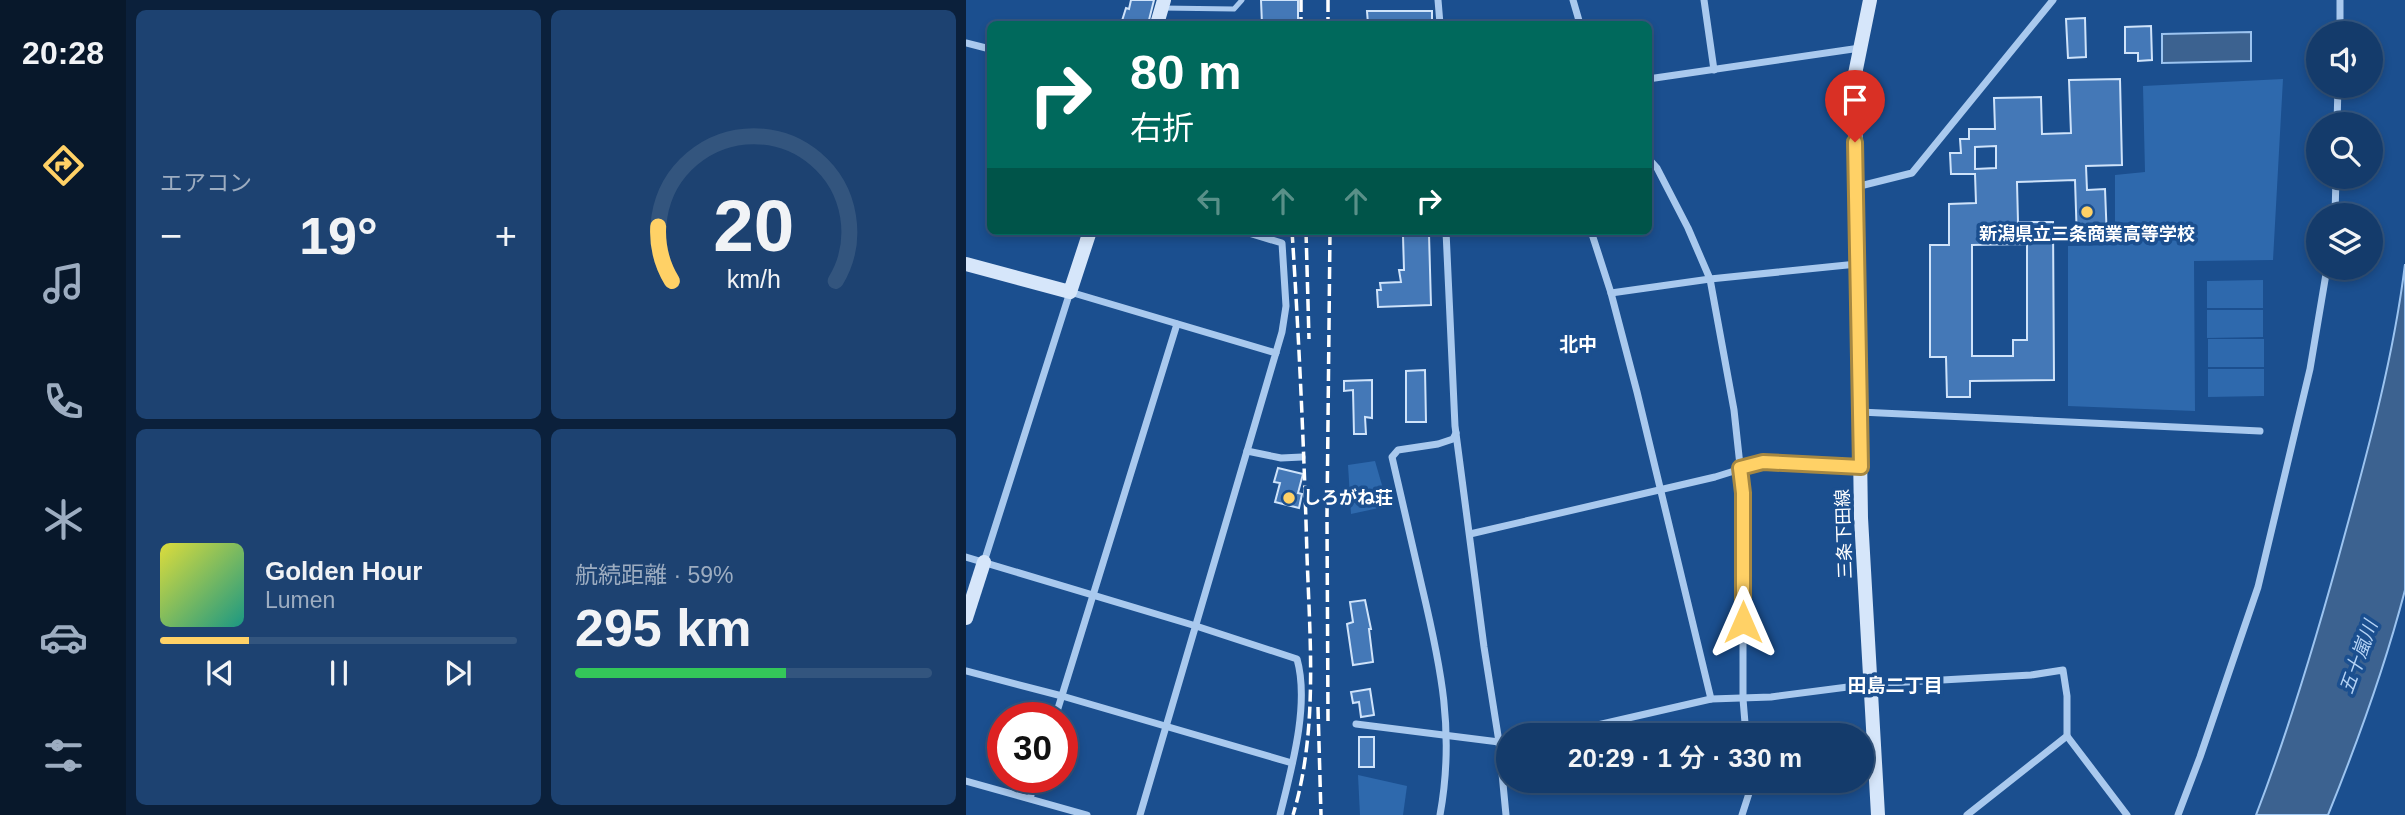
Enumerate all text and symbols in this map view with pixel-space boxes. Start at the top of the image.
map controls [2306,21,2383,280]
button: sound [2306,21,2383,98]
text: 20:28 [22,35,104,71]
text: 80 m [1130,45,1242,99]
icon: right [1015,49,1106,140]
pin [1825,70,1885,142]
icon: arrive [1836,81,1874,119]
text: 右折 [1130,110,1194,146]
button: search [2306,112,2383,189]
icon: directions [39,141,88,190]
text: エアコン [160,170,252,196]
icon: left [1191,182,1229,220]
icon: ahead [1264,182,1302,220]
icon: ahead [1337,182,1375,220]
icon: right [1410,182,1448,220]
text: 20 [713,185,794,266]
button: layers [2306,203,2383,280]
marker: 新潟県立三条商業高等学校 [2079,204,2095,220]
text: 19° [299,207,378,265]
text: − [160,215,182,257]
text: + [495,215,517,257]
place label: 新潟県立三条商業高等学校 [1979,224,2195,244]
icon: music [39,259,88,308]
text: km/h [726,264,781,292]
district label: 北中 [1559,334,1597,355]
icon: phone [39,377,88,426]
place label: しろがね荘 [1303,488,1393,508]
street label: 三条下田線 [1832,489,1856,579]
marker: しろがね荘 [1281,490,1297,506]
icon: climate [39,495,88,544]
text: Golden Hour [265,556,422,586]
text: 航続距離 · 59% [575,562,733,588]
position arrow [1706,585,1780,659]
text: Lumen [265,587,335,613]
text: 295 km [575,599,751,657]
icon: car [39,613,88,662]
water label: 五十嵐川 [2336,616,2382,696]
icon: previous [201,654,239,692]
icon: pause [320,654,358,692]
icon: next [439,654,477,692]
district label: 田島二丁目 [1847,675,1943,696]
speed limit sign: 30 [987,702,1078,793]
icon: filters [39,731,88,780]
text: 20:29 · 1 分 · 330 m [1568,743,1802,773]

